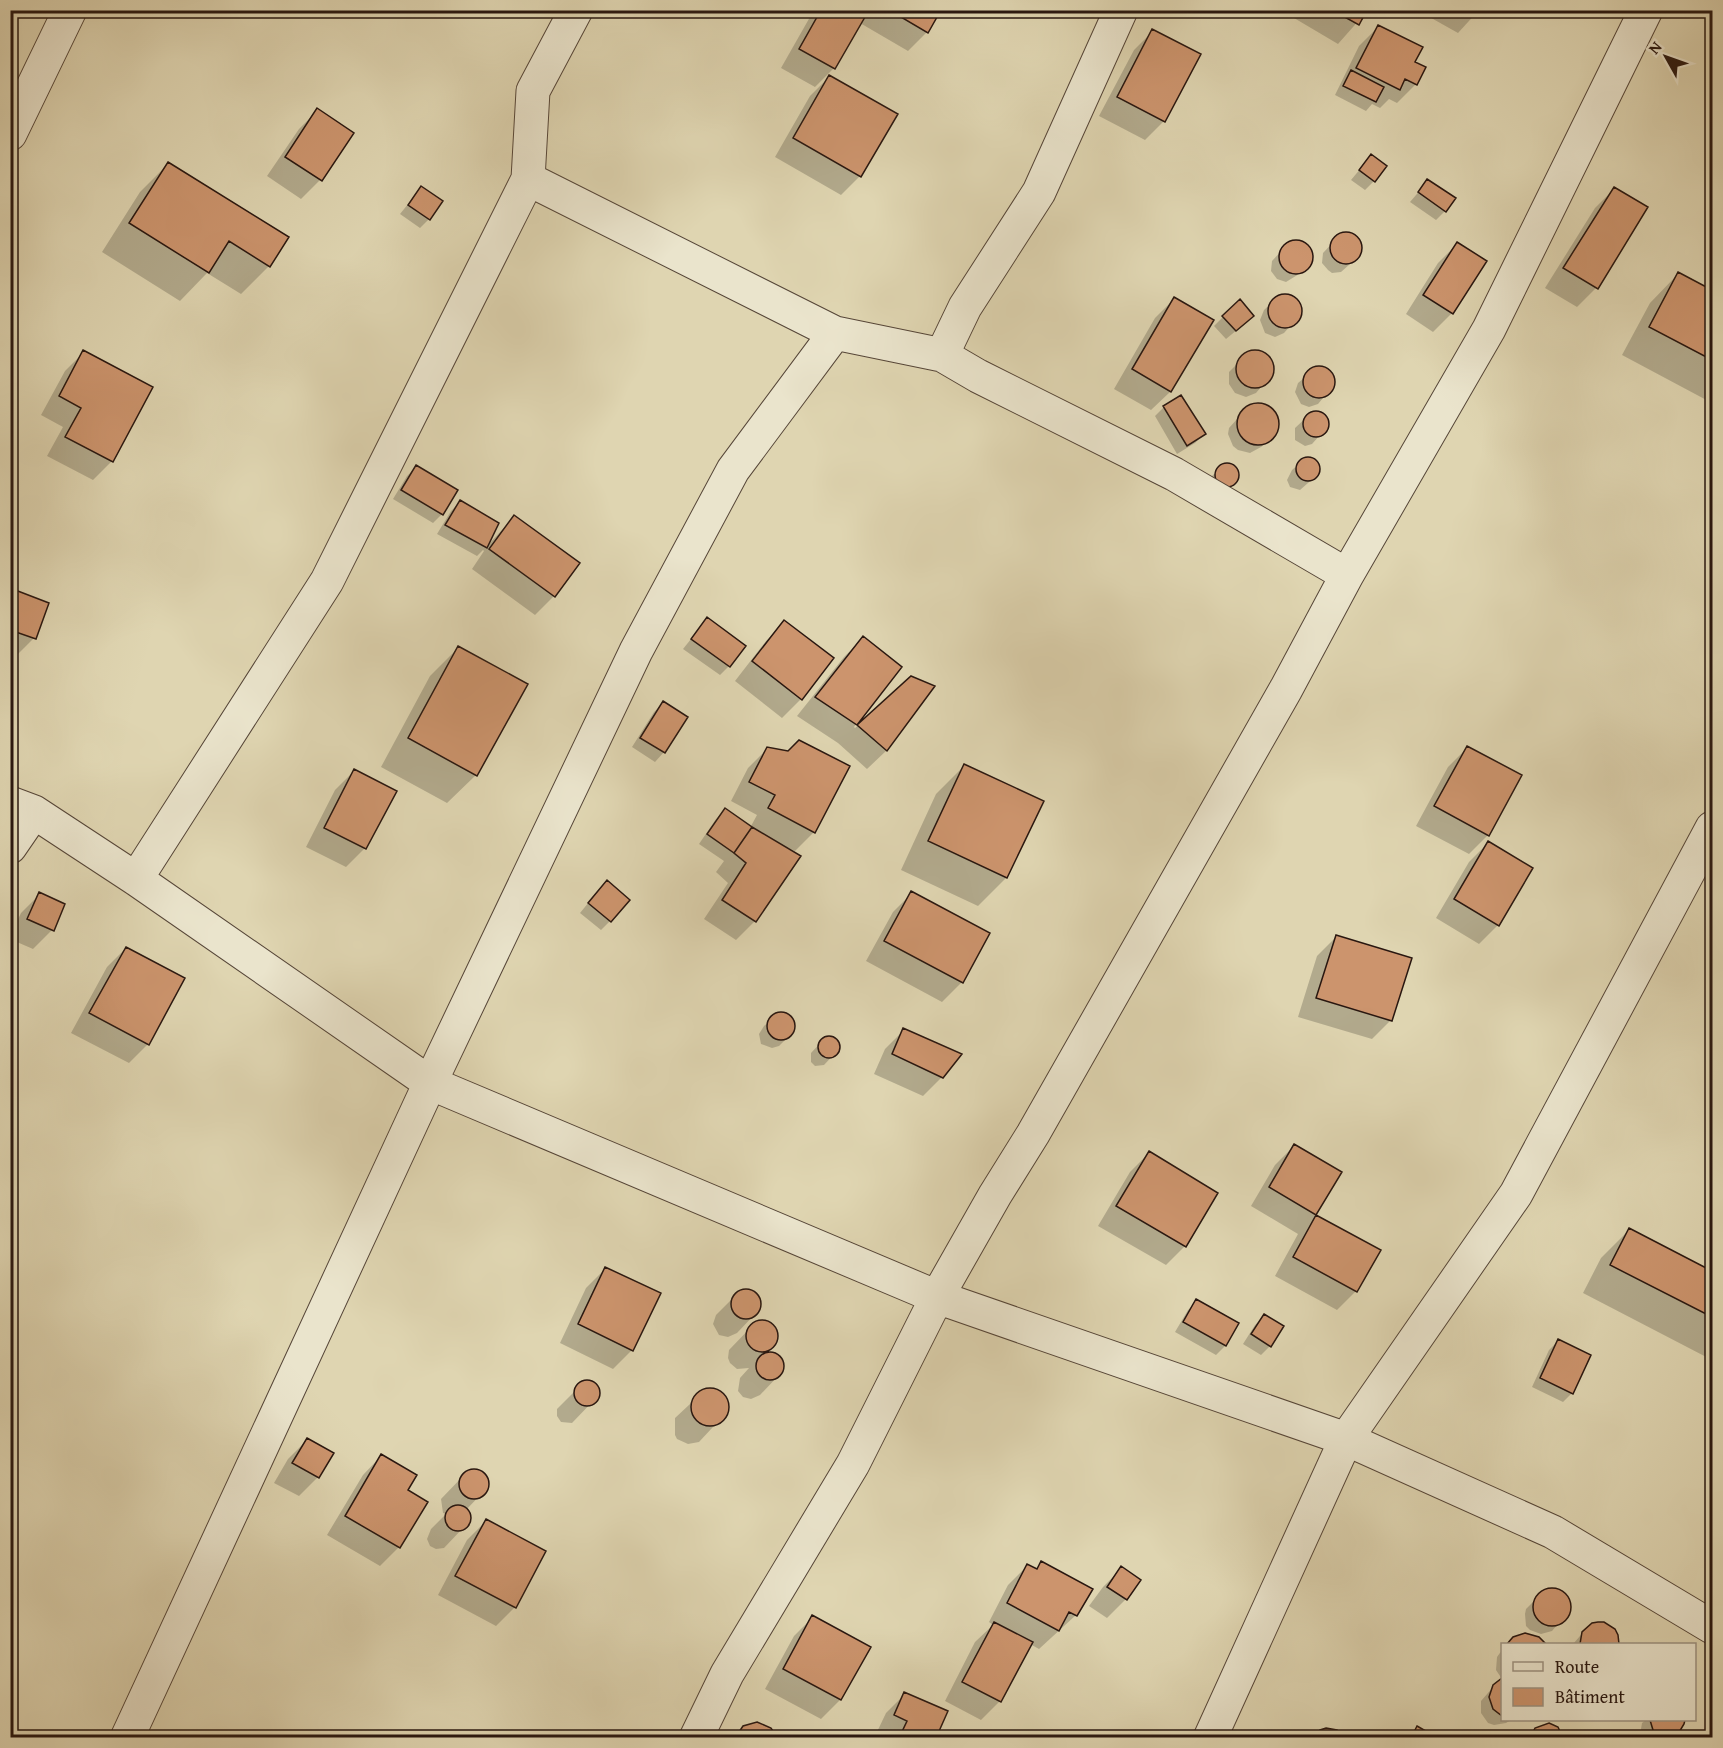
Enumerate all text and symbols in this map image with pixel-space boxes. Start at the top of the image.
north arrow [1636,27,1696,87]
text: N [1642,35,1667,59]
legend [1501,1643,1696,1721]
text: Route [1555,1653,1599,1680]
text: Bâtiment [1555,1683,1625,1710]

